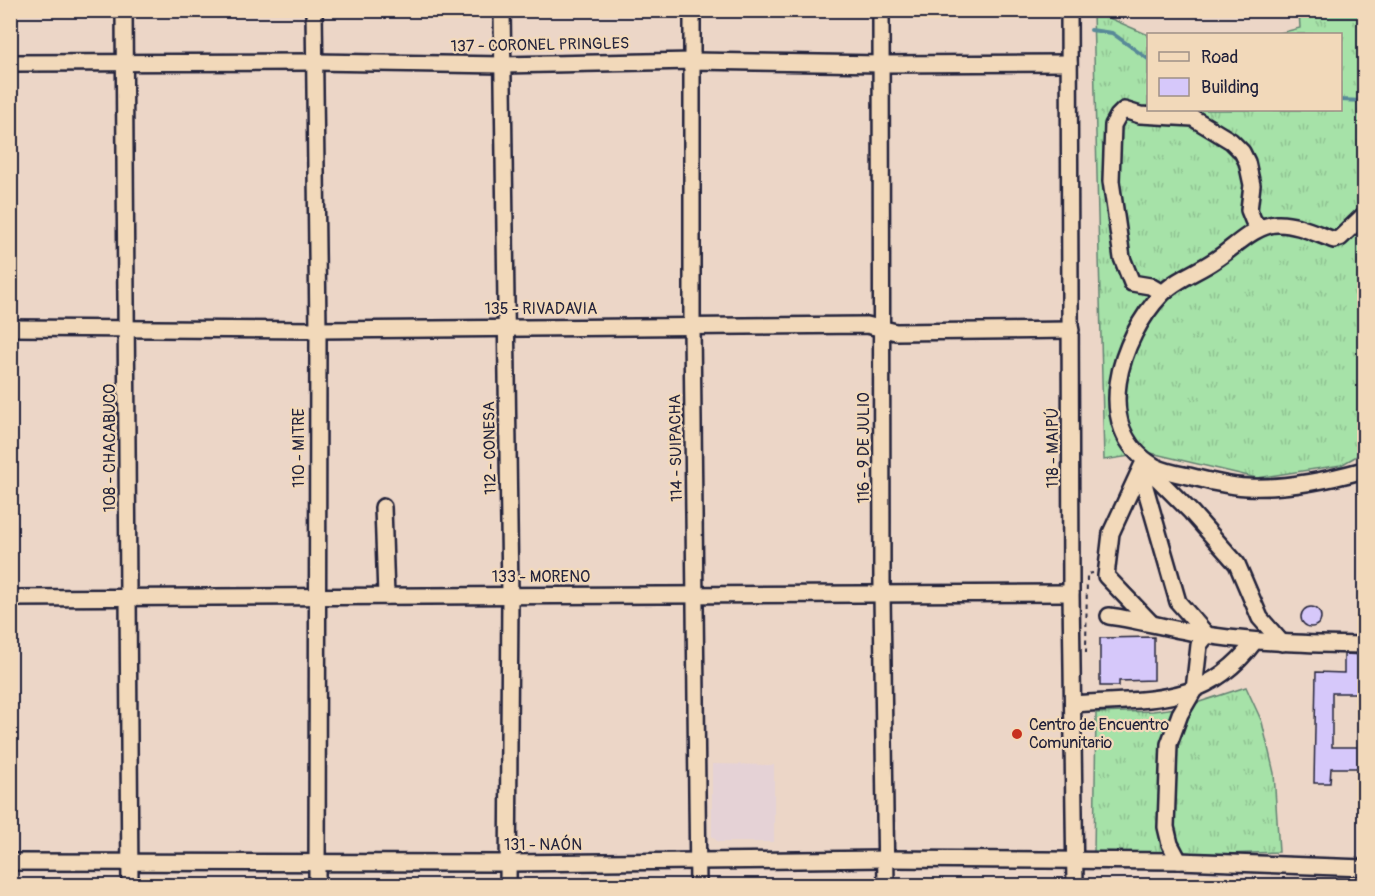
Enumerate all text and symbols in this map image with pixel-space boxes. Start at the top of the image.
street label: 137 - CORONEL PRINGLES [451,33,629,57]
legend [1147,33,1342,111]
text: Road [1201,46,1238,69]
text: Building [1201,76,1259,99]
street label: 135 - RIVADAVIA [485,299,597,319]
street label: 108 - CHACABUCO [100,384,120,512]
street label: 116 - 9 DE JULIO [854,392,874,504]
street label: 114 - SUIPACHA [665,394,687,502]
street label: 112 - CONESA [479,401,501,495]
street label: 110 - MITRE [289,408,309,488]
street label: 118 - MAIPÚ [1043,408,1063,488]
street label: 133 - MORENO [492,567,590,587]
place label: Centro de Encuentro Comunitario [1029,715,1169,753]
marker: Centro de Encuentro Comunitario [1010,727,1024,741]
street label: 131 - NAÓN [504,834,582,855]

